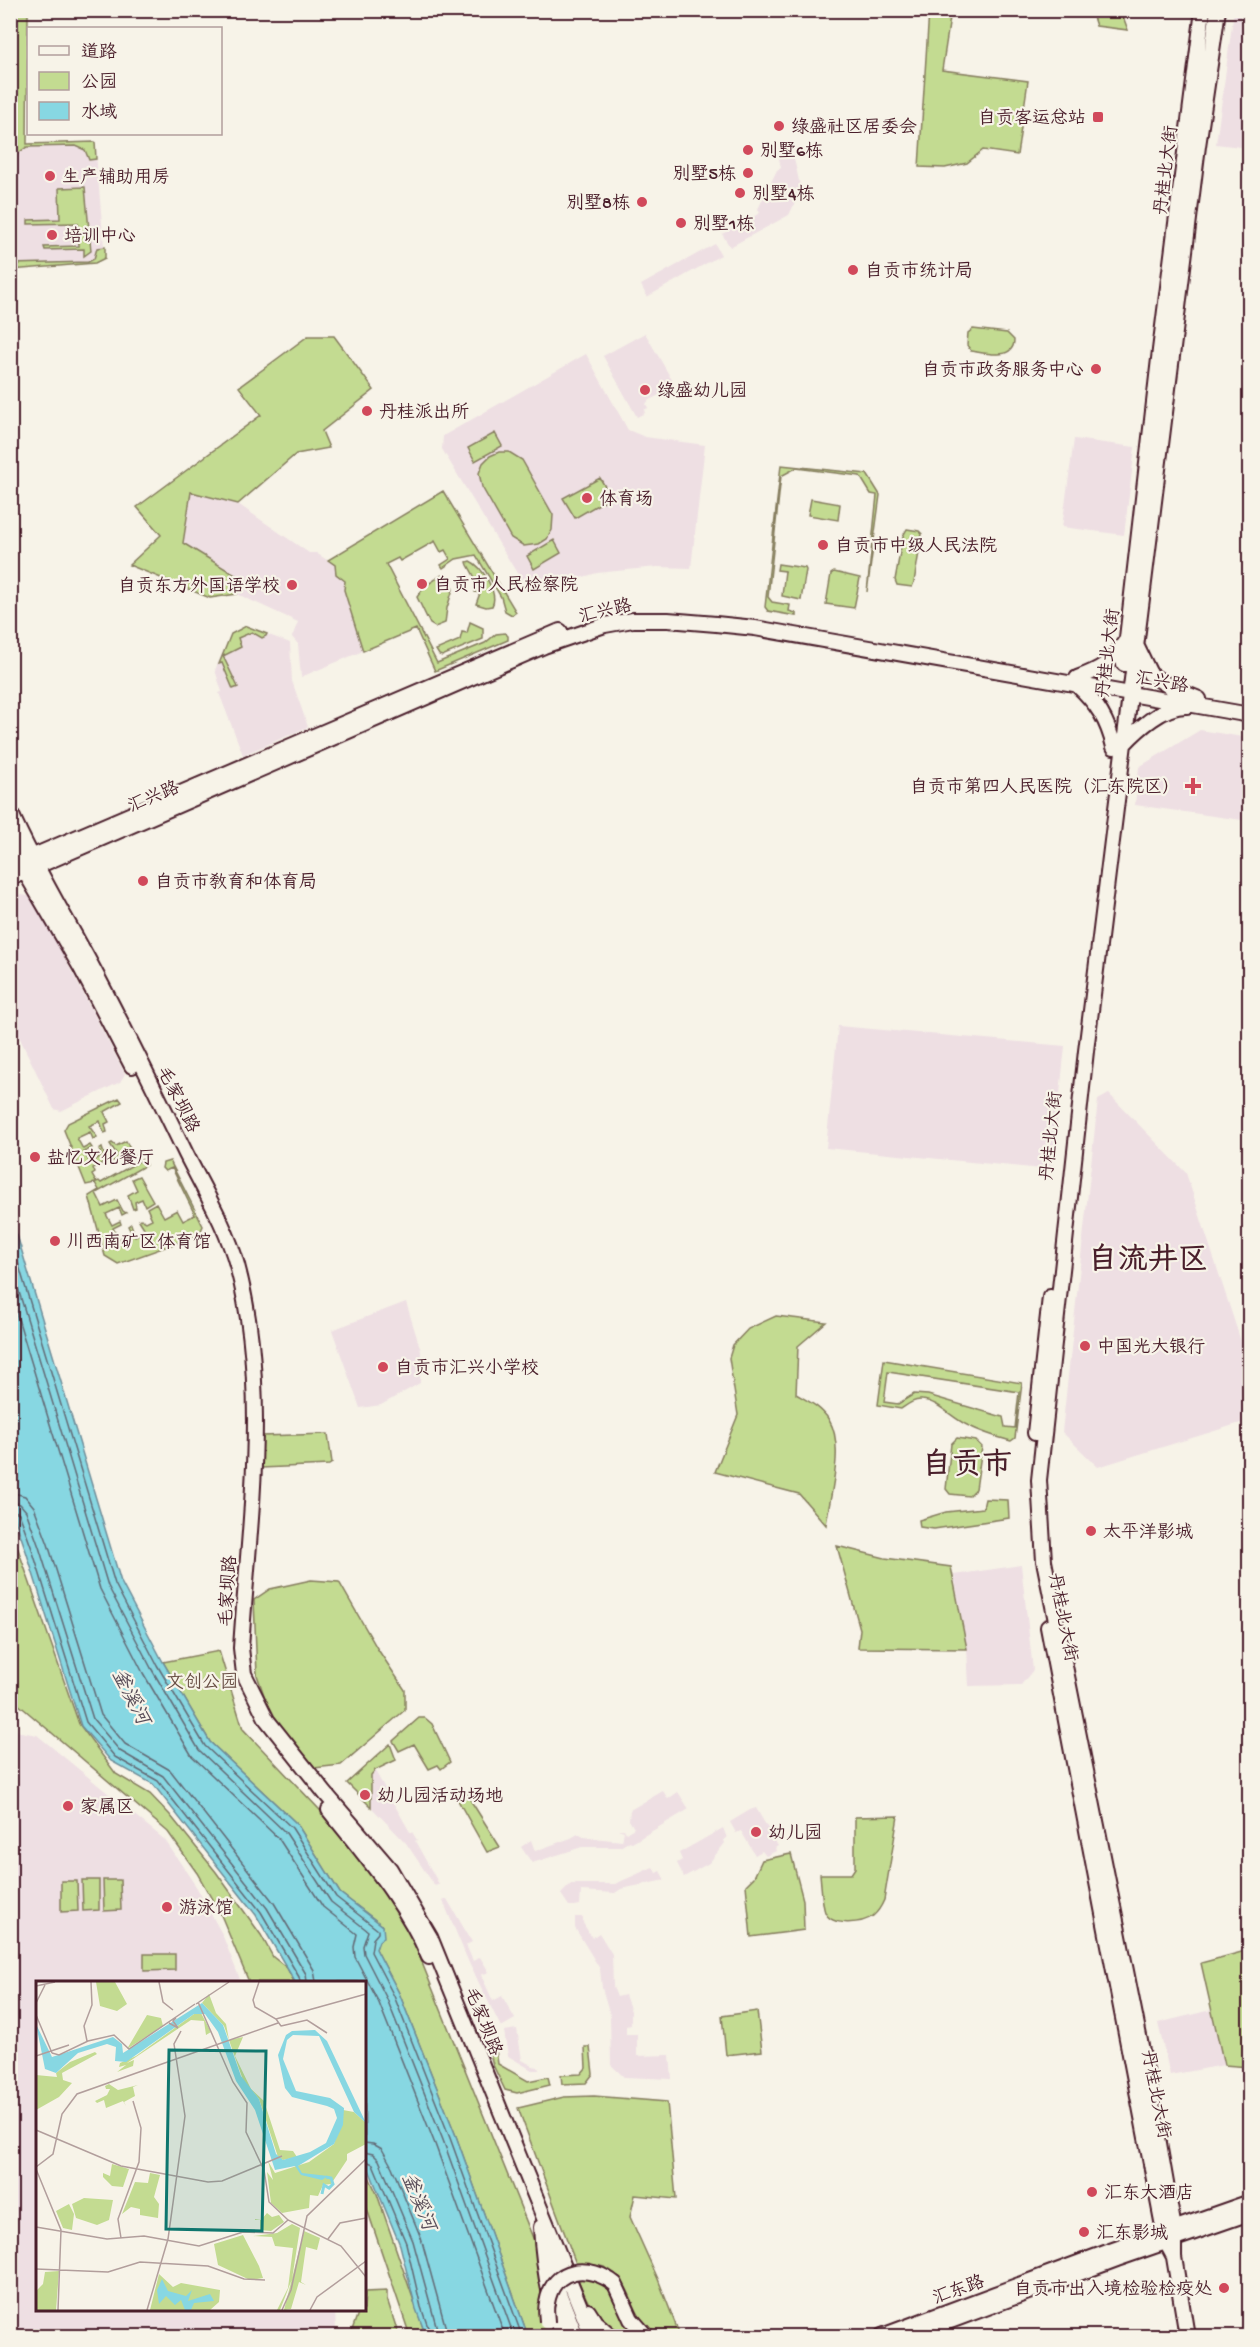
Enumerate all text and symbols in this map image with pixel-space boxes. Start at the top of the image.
legend [27,27,222,135]
text: 道路 [81,42,117,64]
text: 公园 [81,72,117,94]
text: 水域 [81,102,117,124]
place label: 自贡客运总站 [978,108,1086,130]
marker: 自贡客运总站 [1091,110,1105,124]
place label: 绿盛社区居委会 [791,117,917,139]
marker: 绿盛社区居委会 [772,119,786,133]
street label: 丹桂北大街 [1151,124,1183,216]
place label: 别墅6栋 [760,141,823,163]
marker: 别墅6栋 [741,143,755,157]
place label: 别墅5栋 [673,164,736,186]
marker: 别墅5栋 [741,166,755,180]
place label: 生产辅助用房 [62,167,170,189]
marker: 生产辅助用房 [43,169,57,183]
place label: 别墅4栋 [752,184,815,206]
marker: 别墅4栋 [733,186,747,200]
place label: 别墅8栋 [566,193,630,215]
marker: 别墅8栋 [635,195,649,209]
place label: 别墅1栋 [693,214,754,236]
marker: 别墅1栋 [674,216,688,230]
place label: 培训中心 [64,226,136,248]
marker: 培训中心 [45,228,59,242]
place label: 自贡市统计局 [865,261,973,283]
marker: 自贡市统计局 [846,263,860,277]
place label: 自贡市政务服务中心 [922,360,1084,382]
marker: 自贡市政务服务中心 [1089,362,1103,376]
place label: 绿盛幼儿园 [657,381,747,403]
marker: 绿盛幼儿园 [638,383,652,397]
place label: 丹桂派出所 [379,402,469,424]
marker: 丹桂派出所 [360,404,374,418]
place label: 体育场 [599,489,653,511]
marker: 体育场 [580,491,594,505]
place label: 自贡市中级人民法院 [835,536,997,558]
marker: 自贡市中级人民法院 [816,538,830,552]
place label: 自贡市人民检察院 [434,575,578,597]
place label: 自贡东方外国语学校 [118,576,280,598]
marker: 自贡市人民检察院 [415,577,429,591]
marker: 自贡东方外国语学校 [285,578,299,592]
street label: 汇兴路 [577,595,634,629]
street label: 丹桂北大街 [1093,607,1125,699]
street label: 汇兴路 [1133,667,1190,698]
street label: 汇兴路 [125,777,183,819]
place label: 自贡市第四人民医院（汇东院区） [910,777,1180,799]
marker: 自贡市第四人民医院（汇东院区） [1184,777,1202,795]
place label: 自贡市教育和体育局 [155,872,317,894]
marker: 自贡市教育和体育局 [136,874,150,888]
street label: 毛家坝路 [151,1063,203,1137]
street label: 丹桂北大街 [1036,1090,1068,1182]
place label: 盐忆文化餐厅 [47,1148,155,1170]
marker: 盐忆文化餐厅 [28,1150,42,1164]
place label: 川西南矿区体育馆 [67,1232,211,1254]
marker: 川西南矿区体育馆 [48,1234,62,1248]
district label: 自流井区 [1088,1243,1208,1280]
place label: 中国光大银行 [1097,1337,1205,1359]
marker: 中国光大银行 [1078,1339,1092,1353]
place label: 自贡市汇兴小学校 [395,1358,539,1380]
marker: 自贡市汇兴小学校 [376,1360,390,1374]
district label: 自贡市 [922,1448,1012,1485]
place label: 太平洋影城 [1103,1522,1193,1544]
marker: 太平洋影城 [1084,1524,1098,1538]
street label: 毛家坝路 [216,1554,242,1628]
street label: 丹桂北大街 [1043,1571,1081,1664]
water label: 釜溪河 [105,1665,156,1732]
park label: 文创公园 [166,1672,238,1694]
place label: 幼儿园活动场地 [377,1786,503,1808]
marker: 幼儿园活动场地 [358,1788,372,1802]
place label: 家属区 [80,1797,134,1819]
marker: 家属区 [61,1799,75,1813]
place label: 幼儿园 [768,1823,822,1845]
marker: 幼儿园 [749,1825,763,1839]
place label: 游泳馆 [179,1898,233,1920]
marker: 游泳馆 [160,1900,174,1914]
inset map [36,1981,366,2311]
street label: 毛家坝路 [458,1984,506,2059]
street label: 丹桂北大街 [1136,2048,1174,2141]
water label: 釜溪河 [395,2169,442,2237]
place label: 汇东大酒店 [1104,2183,1194,2205]
marker: 汇东大酒店 [1085,2185,1099,2199]
place label: 汇东影城 [1096,2223,1168,2245]
marker: 汇东影城 [1077,2225,1091,2239]
street label: 汇东路 [930,2271,988,2310]
place label: 自贡市出入境检验检疫处 [1014,2279,1212,2301]
marker: 自贡市出入境检验检疫处 [1217,2281,1231,2295]

